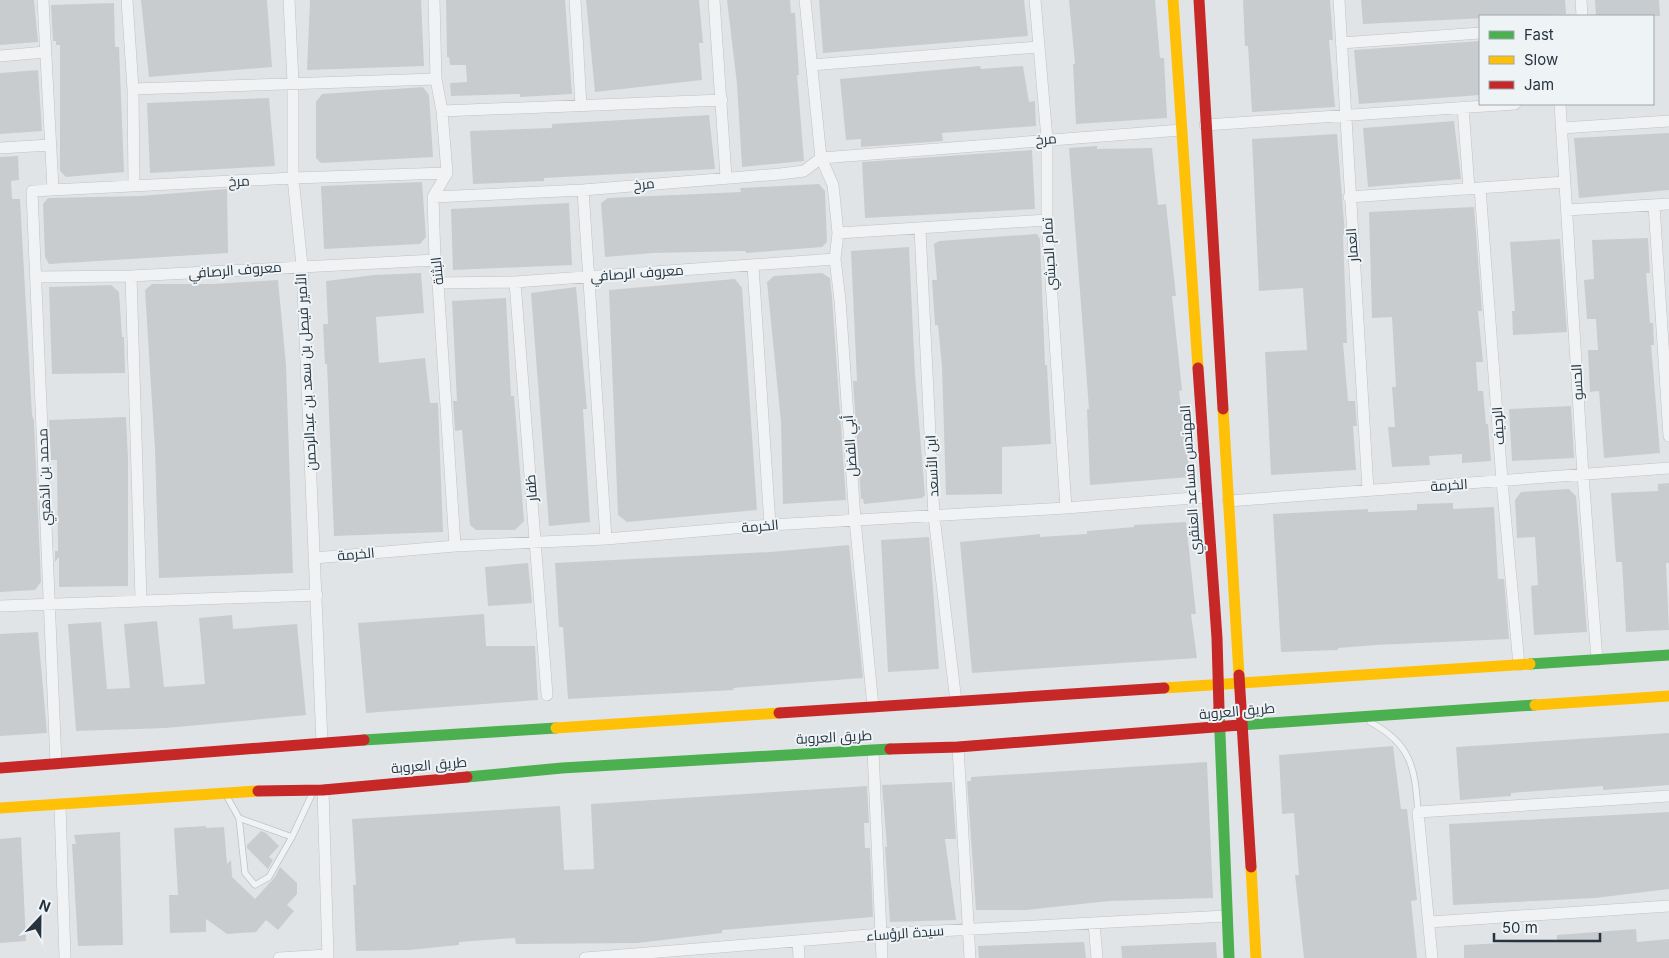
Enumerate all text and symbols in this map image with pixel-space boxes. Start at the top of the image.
legend [1479,15,1654,105]
text: Fast [1524,25,1554,44]
text: Slow [1524,50,1558,69]
text: Jam [1524,75,1554,94]
street label: مرخ [1035,129,1057,149]
street label: مرخ [228,171,250,191]
street label: مرخ [633,174,655,194]
street label: تمام الحبشي [1038,217,1062,291]
street label: العمار [1342,228,1361,263]
street label: البثنة [427,256,446,286]
street label: معروف الرصافي [188,258,283,285]
street label: معروف الرصافي [590,261,685,288]
street label: الأمير فيصل بن سعد بن عبدالرحمن [292,273,319,471]
street label: الحسو [1567,364,1586,401]
street label: المهندس مساعد العنقري [1176,404,1207,555]
street label: الرحيف [1488,406,1507,446]
street label: أبي الفضل [839,414,864,478]
street label: محمد بن الذهبي [33,428,58,526]
street label: ابن الأسعد [921,435,942,497]
street label: ظفار [521,474,540,503]
street label: الخرمة [1430,475,1468,494]
street label: الخرمة [741,515,779,536]
street label: الخرمة [337,543,375,564]
street label: طريق العروبة [1198,699,1276,723]
street label: طريق العروبة [796,726,872,748]
street label: طريق العروبة [390,753,468,777]
north arrow [15,893,65,943]
text: N [37,896,53,915]
scale bar [1494,910,1600,942]
text: 50 m [1502,918,1538,937]
street label: سيدة الرؤساء [865,921,945,944]

